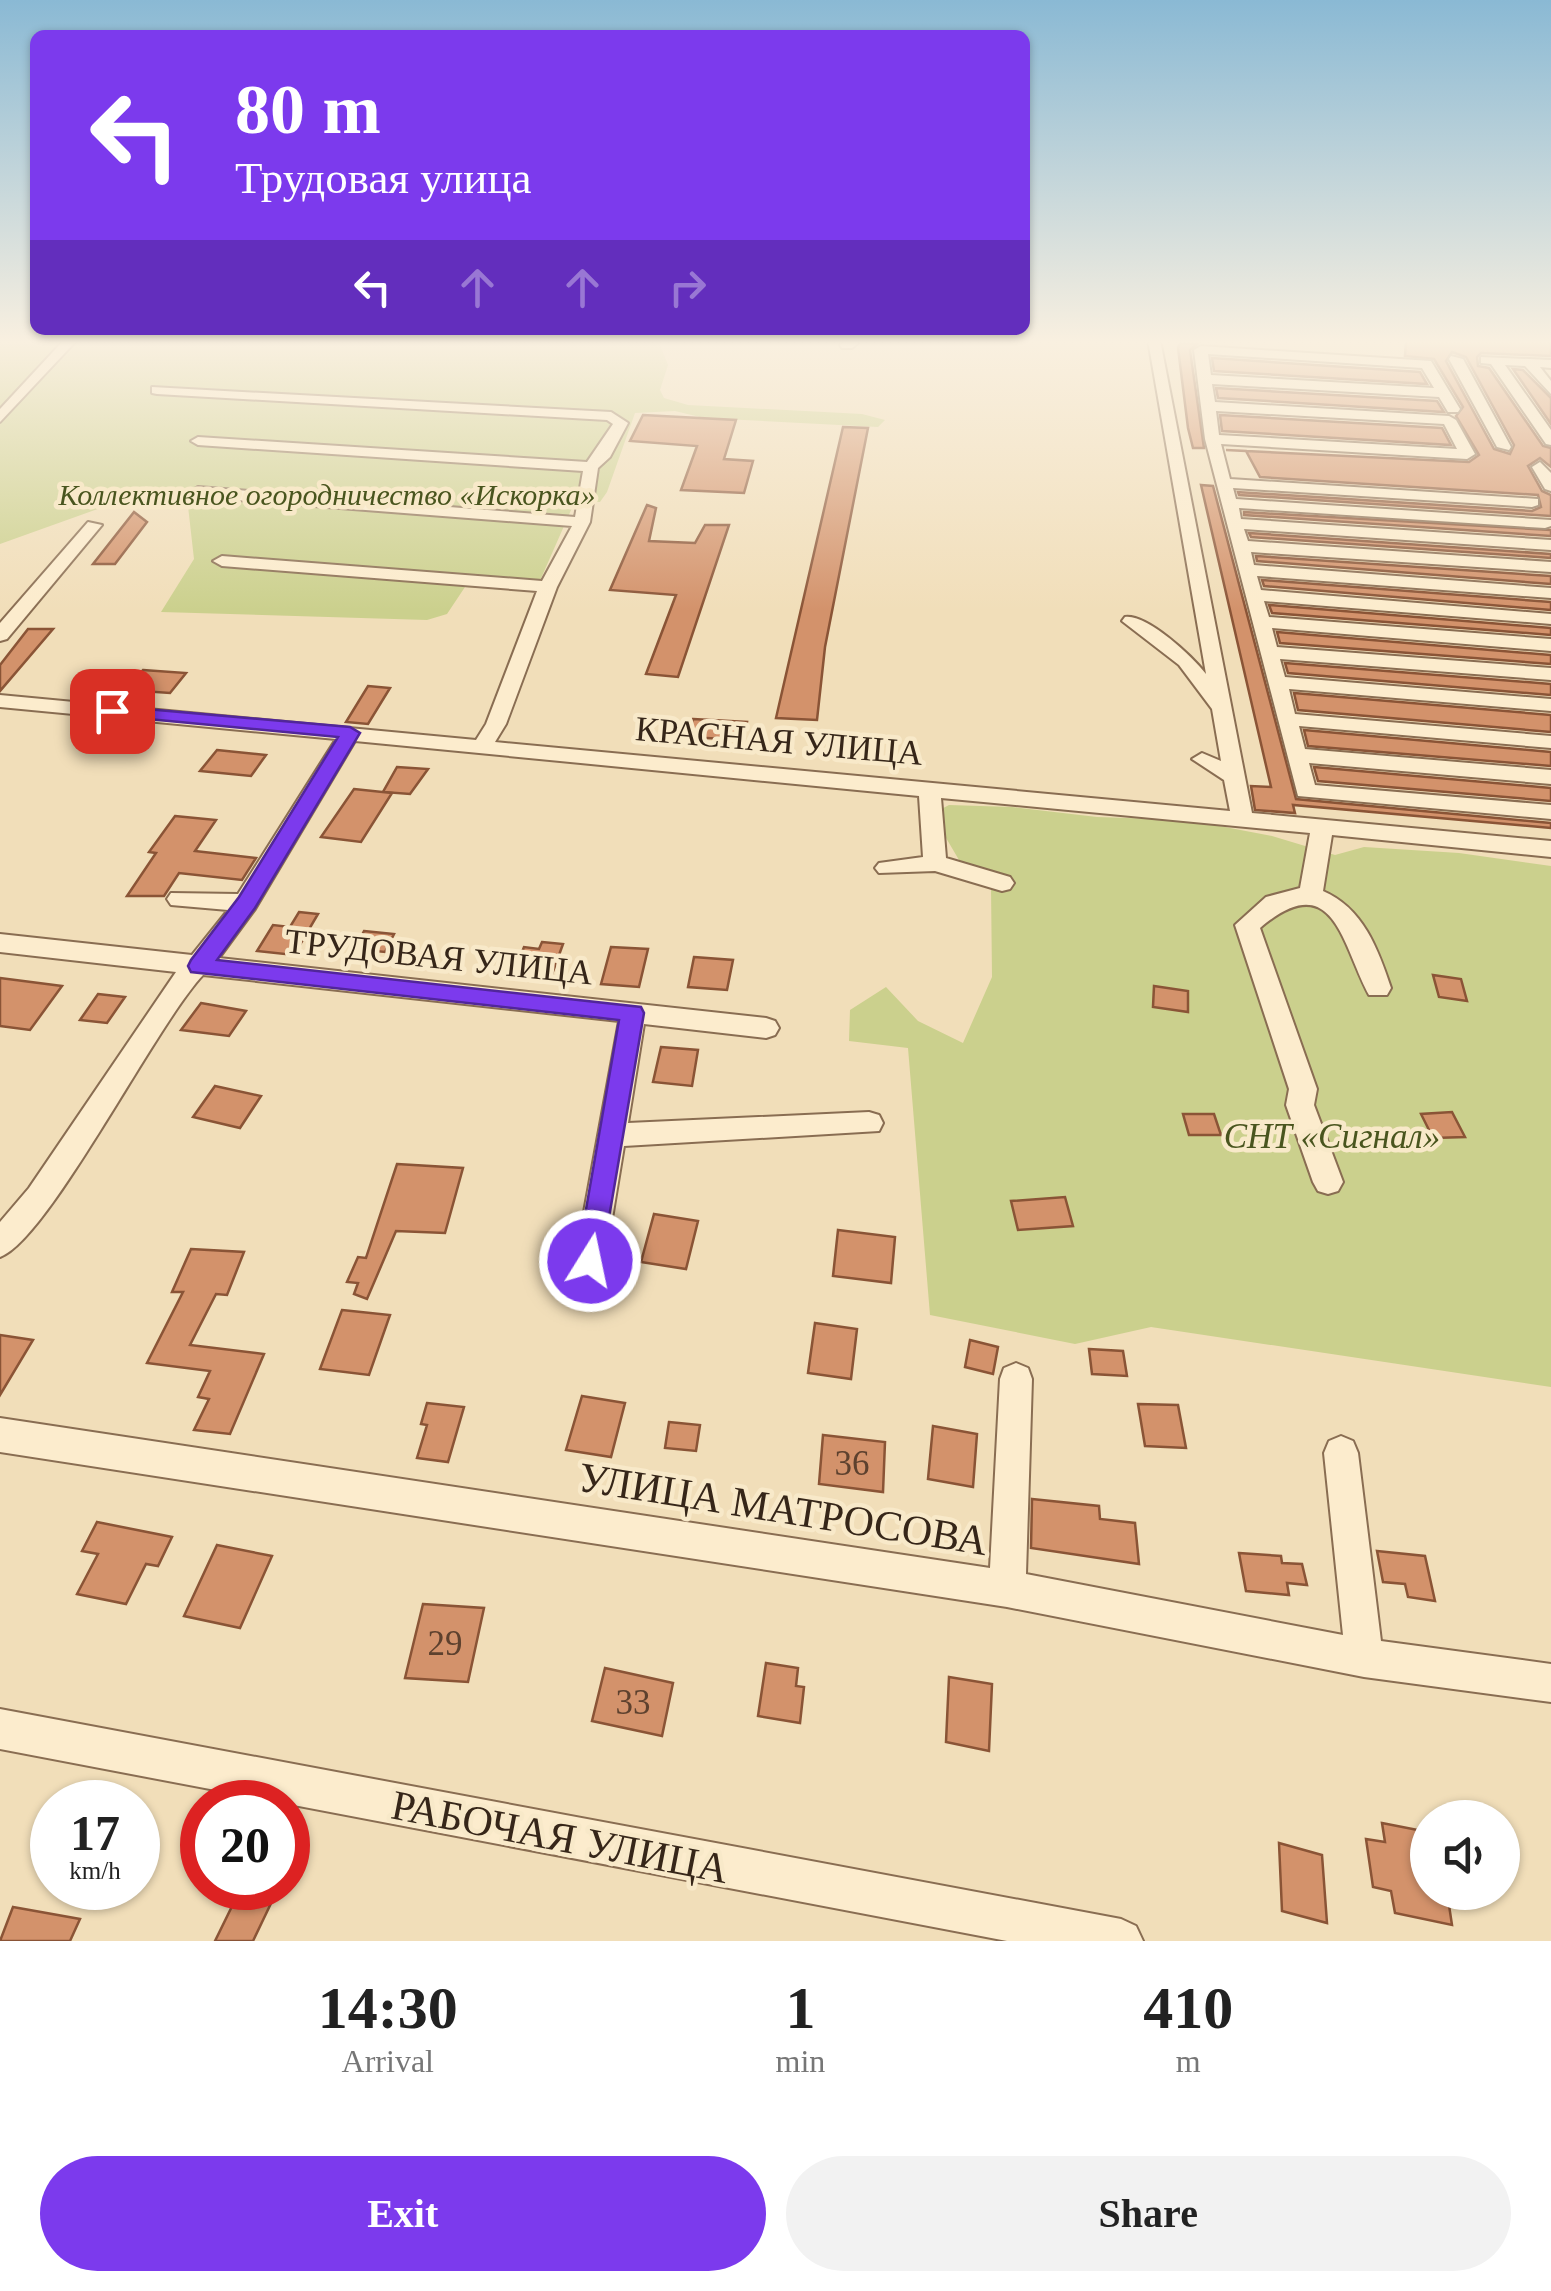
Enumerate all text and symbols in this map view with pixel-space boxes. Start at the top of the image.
icon: left [70,70,200,200]
text: 80 m [235,71,381,148]
text: Трудовая улица [235,153,531,203]
icon: left [345,260,400,315]
icon: ahead [450,260,505,315]
icon: ahead [555,260,610,315]
icon: right [660,260,715,315]
park label: Коллективное огородничество «Искорка» [57,478,596,511]
pin [70,669,155,754]
icon: arrive [85,684,140,739]
street label: КРАСНАЯ УЛИЦА [634,709,925,773]
street label: ТРУДОВАЯ УЛИЦА [283,921,596,993]
park label: СНТ «Сигнал» [1224,1117,1440,1156]
position arrow [538,1209,642,1313]
house number: 36 [835,1444,870,1483]
street label: УЛИЦА МАТРОСОВА [575,1454,991,1564]
house number: 29 [428,1624,463,1663]
house number: 33 [616,1683,651,1722]
speed limit sign: 20 [180,1780,310,1910]
street label: РАБОЧАЯ УЛИЦА [388,1782,733,1892]
map controls [1410,1800,1520,1910]
button: sound [1410,1800,1520,1910]
text: 17 [70,1805,120,1861]
text: km/h [69,1857,121,1884]
text: 14:30 [318,1975,458,2041]
text: 1 [785,1975,815,2041]
text: 410 [1143,1975,1233,2041]
text: Arrival [342,2043,434,2079]
text: min [776,2043,825,2079]
text: m [1176,2043,1201,2079]
button: Exit [40,2156,766,2271]
button: Share [786,2156,1511,2271]

